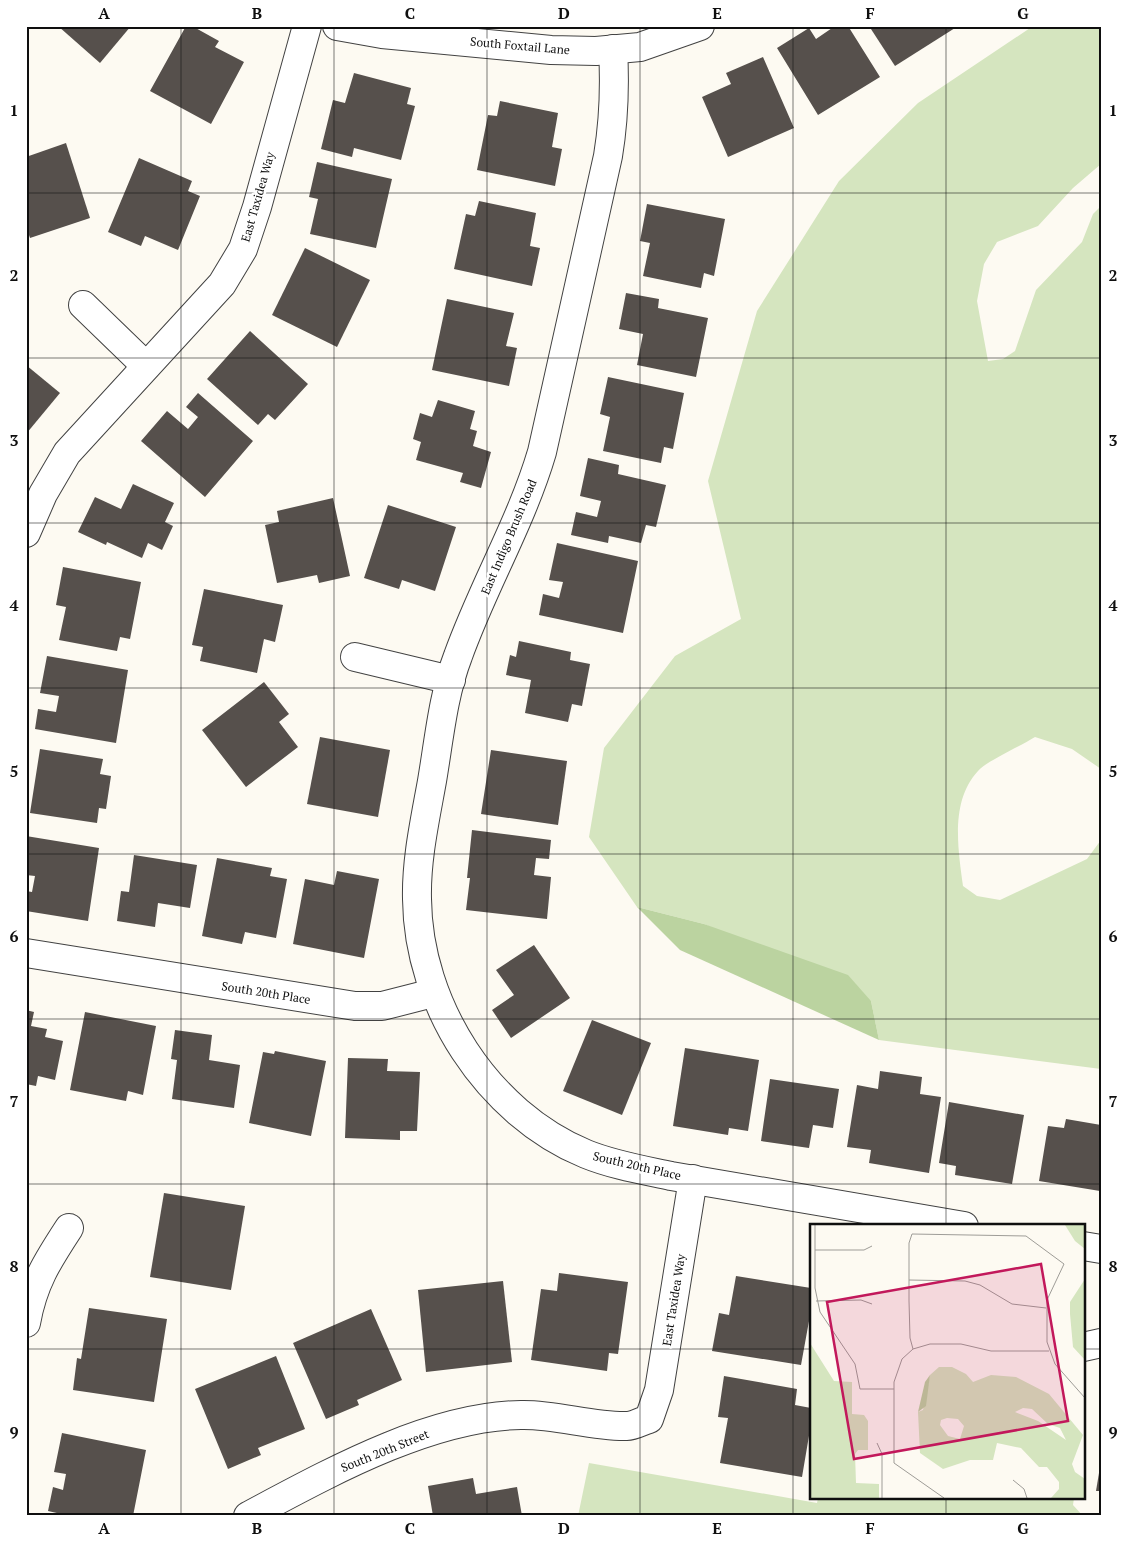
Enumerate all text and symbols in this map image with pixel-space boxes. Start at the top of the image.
text: A [98,2,110,24]
text: B [252,2,262,24]
text: C [405,2,415,24]
text: D [558,2,570,24]
text: E [712,2,722,24]
text: F [865,2,875,24]
text: G [1017,2,1029,24]
street label: South Foxtail Lane [470,34,571,57]
text: 1 [9,99,19,121]
text: 1 [1108,99,1118,121]
street label: East Taxidea Way [238,149,278,244]
text: 2 [9,264,19,286]
text: 2 [1108,264,1118,286]
text: 3 [9,429,19,451]
text: 3 [1108,429,1118,451]
street label: East Indigo Brush Road [477,477,540,597]
text: 4 [9,594,19,616]
text: 4 [1108,594,1118,616]
text: 5 [9,760,19,782]
text: 5 [1108,760,1118,782]
text: 6 [9,925,19,947]
text: 6 [1108,925,1118,947]
street label: South 20th Place [221,978,312,1007]
text: 7 [9,1090,19,1112]
text: 7 [1108,1090,1118,1112]
street label: South 20th Place [592,1148,683,1183]
inset map [810,1224,1084,1500]
street label: East Taxidea Way [659,1252,688,1347]
text: 8 [9,1255,19,1277]
text: 8 [1108,1255,1118,1277]
text: 9 [9,1421,19,1443]
text: 9 [1108,1421,1118,1443]
street label: South 20th Street [339,1426,432,1475]
text: A [98,1517,110,1539]
text: B [252,1517,262,1539]
text: C [405,1517,415,1539]
text: D [558,1517,570,1539]
text: E [712,1517,722,1539]
text: F [865,1517,875,1539]
text: G [1017,1517,1029,1539]

